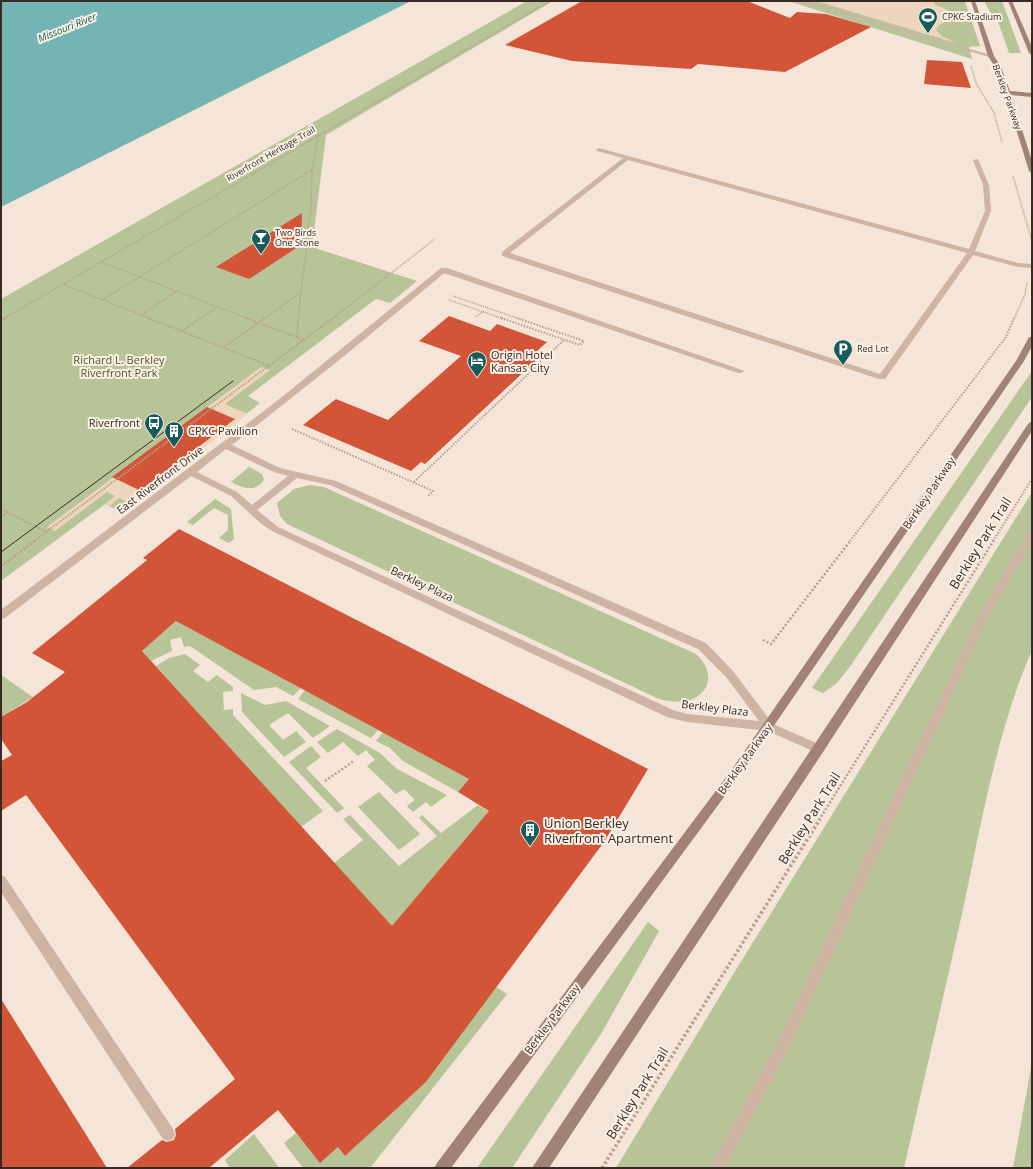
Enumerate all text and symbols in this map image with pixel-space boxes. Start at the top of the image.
sports icon: CPKC Stadium [917,6,939,34]
water label: Missouri River [36,9,99,45]
place label: CPKC Stadium [942,10,1001,23]
street label: Berkley Parkway [990,62,1026,132]
street label: Riverfront Heritage Trail [224,123,318,184]
place label: Two Birds One Stone [275,226,319,249]
bar icon: Two Birds One Stone [250,227,272,255]
parking icon: Red Lot [832,338,854,366]
place label: Red Lot [857,342,889,355]
place label: Origin Hotel Kansas City [491,347,553,375]
hotel icon: Origin Hotel Kansas City [466,350,488,378]
park label: Richard L. Berkley Riverfront Park [73,352,165,380]
bus stop icon: Riverfront [143,412,165,440]
place label: Riverfront [89,415,140,430]
building icon: CPKC Pavilion [163,420,185,448]
place label: CPKC Pavilion [188,423,258,438]
street label: East Riverfront Drive [113,442,206,517]
street label: Berkley Parkway [899,453,959,532]
street label: Berkley Park Trail [945,494,1015,592]
street label: Berkley Plaza [388,562,456,605]
street label: Berkley Plaza [681,696,750,719]
street label: Berkley Parkway [714,720,776,797]
street label: Berkley Park Trail [774,769,844,867]
place label: Union Berkley Riverfront Apartment [544,814,674,847]
building icon: Union Berkley Riverfront Apartment [519,819,541,847]
street label: Berkley Parkway [520,980,583,1057]
street label: Berkley Park Trail [602,1044,672,1142]

